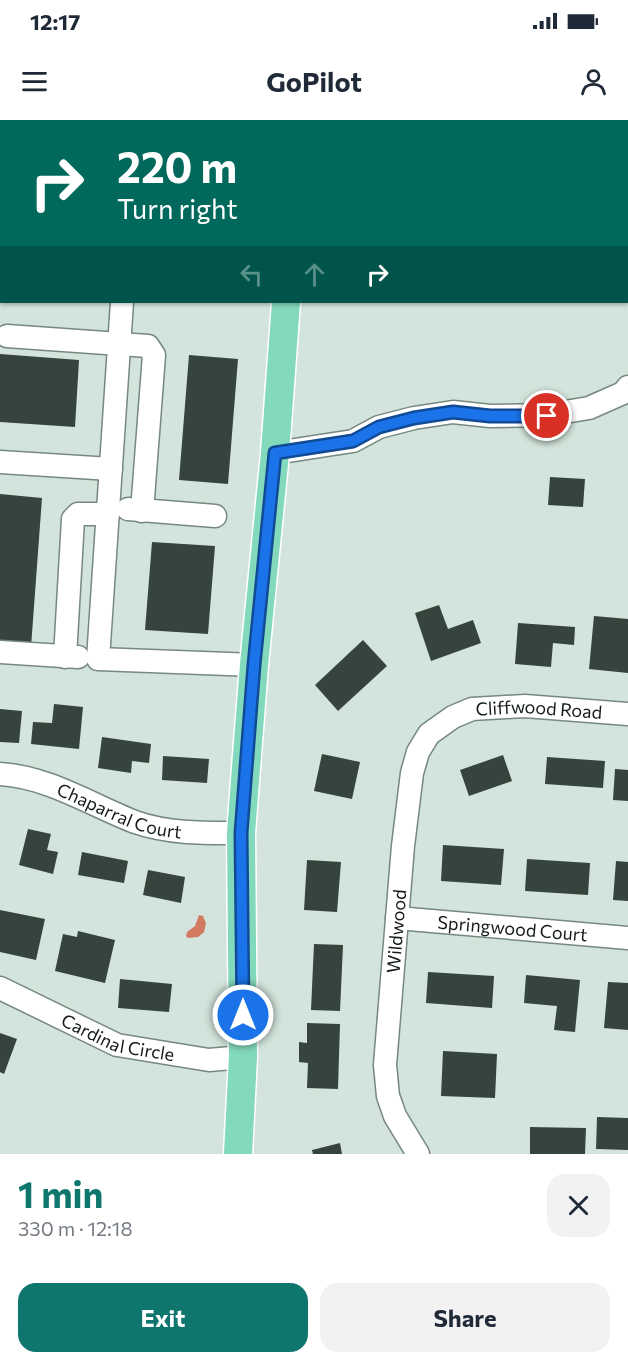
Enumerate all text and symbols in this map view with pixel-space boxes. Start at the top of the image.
text: 12:17 [30,8,80,35]
icon: menu [18,65,51,98]
text: GoPilot [266,65,362,98]
icon: person [577,65,610,98]
text: 220 m [117,140,237,192]
icon: right [18,144,96,222]
text: Turn right [117,192,237,225]
icon: left [235,258,268,291]
icon: ahead [298,258,331,291]
icon: right [361,258,394,291]
pin [521,390,572,441]
icon: arrive [530,399,563,432]
street label: Cliffwood Road [475,695,603,723]
street label: Chaparral Court [54,778,183,842]
street label: Wildwood [382,888,410,974]
street label: Springwood Court [437,911,588,945]
position arrow [211,983,275,1047]
street label: Cardinal Circle [58,1009,176,1065]
text: 1 min [18,1171,103,1215]
button: close [547,1174,610,1237]
text: 330 m · 12:18 [18,1216,133,1240]
button: Exit [18,1283,308,1352]
button: Share [320,1283,610,1352]

